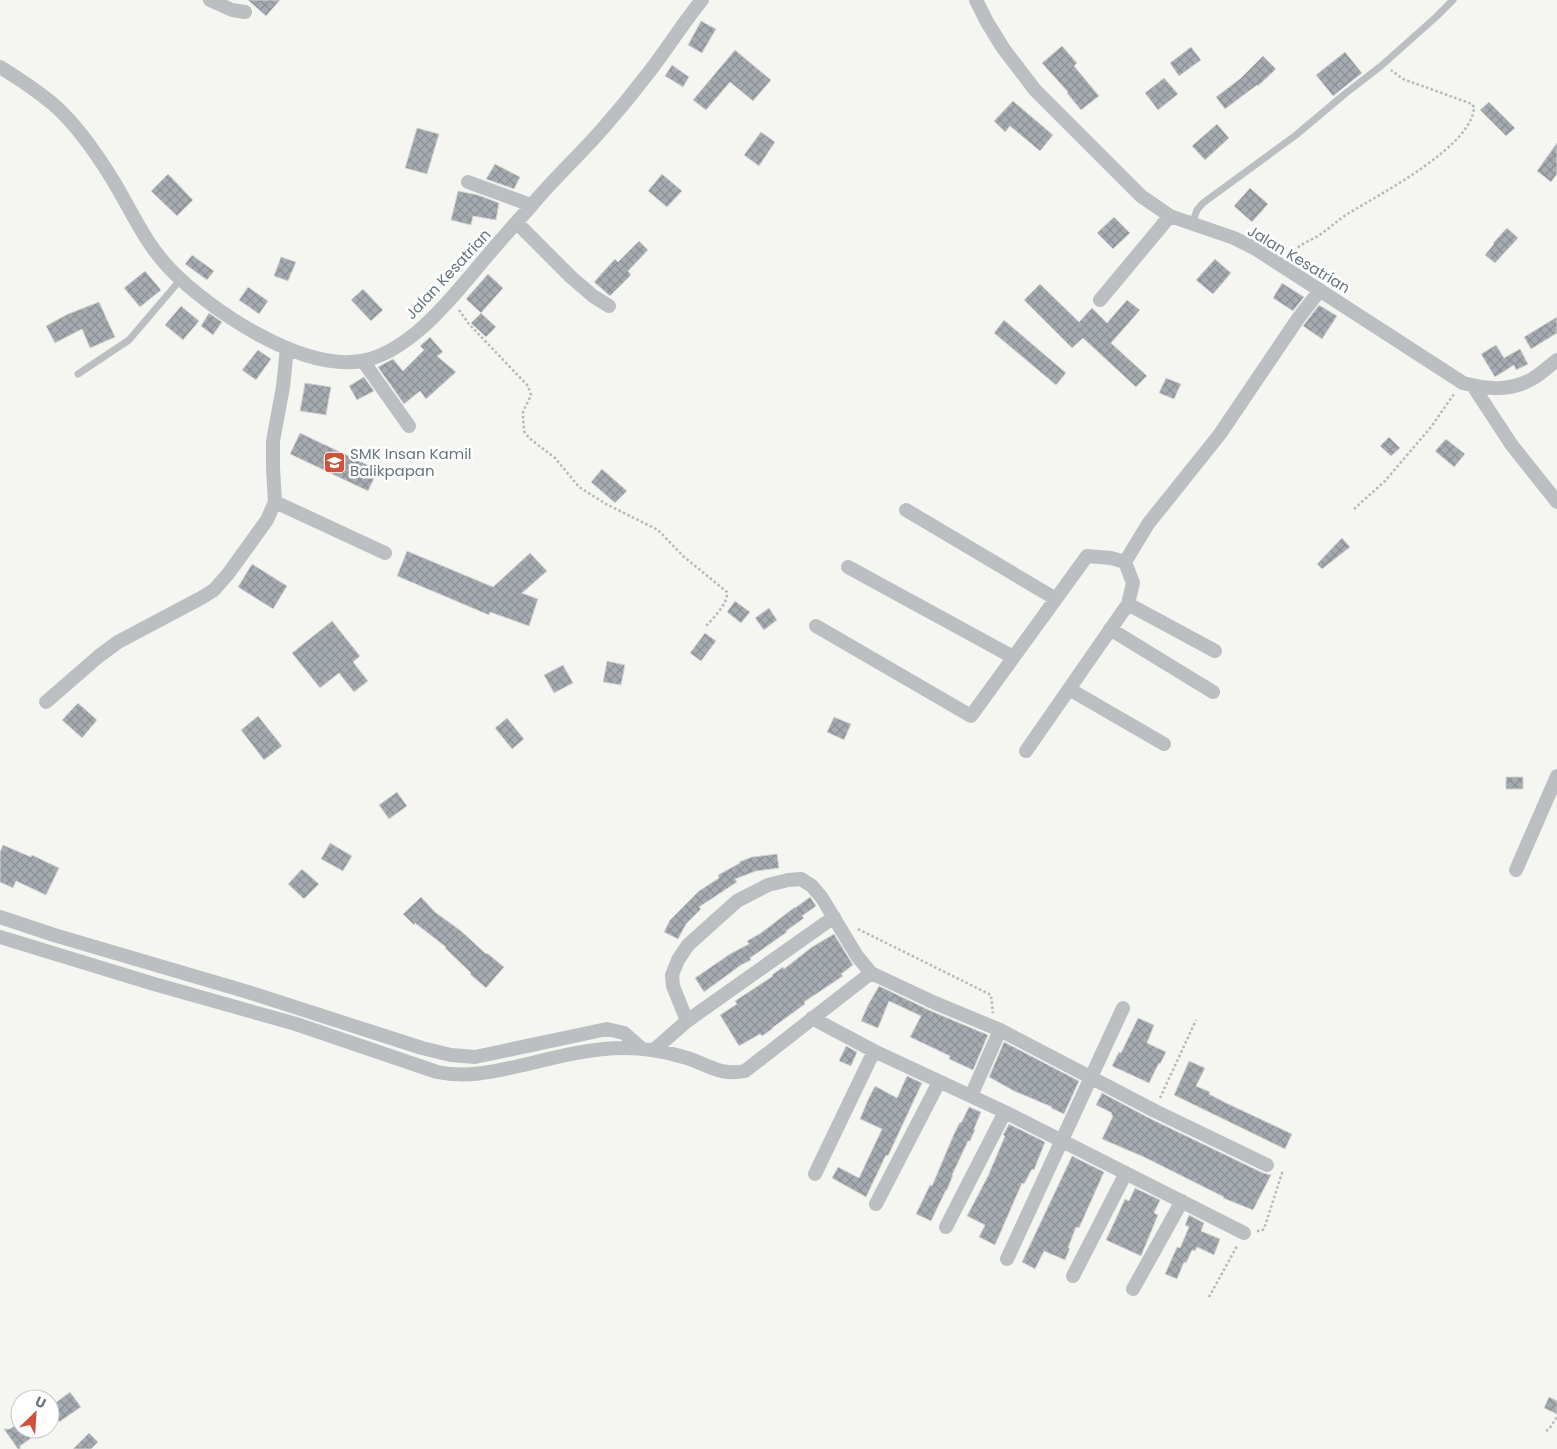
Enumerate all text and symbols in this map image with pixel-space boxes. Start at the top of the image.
street label: Jalan Kesatrian [1244,220,1354,298]
street label: Jalan Kesatrian [401,224,495,324]
place label: SMK Insan Kamil Balikpapan [350,443,472,481]
school or university icon: SMK Insan Kamil Balikpapan [322,450,346,474]
north arrow [10,1389,60,1439]
text: U [32,1391,49,1413]

